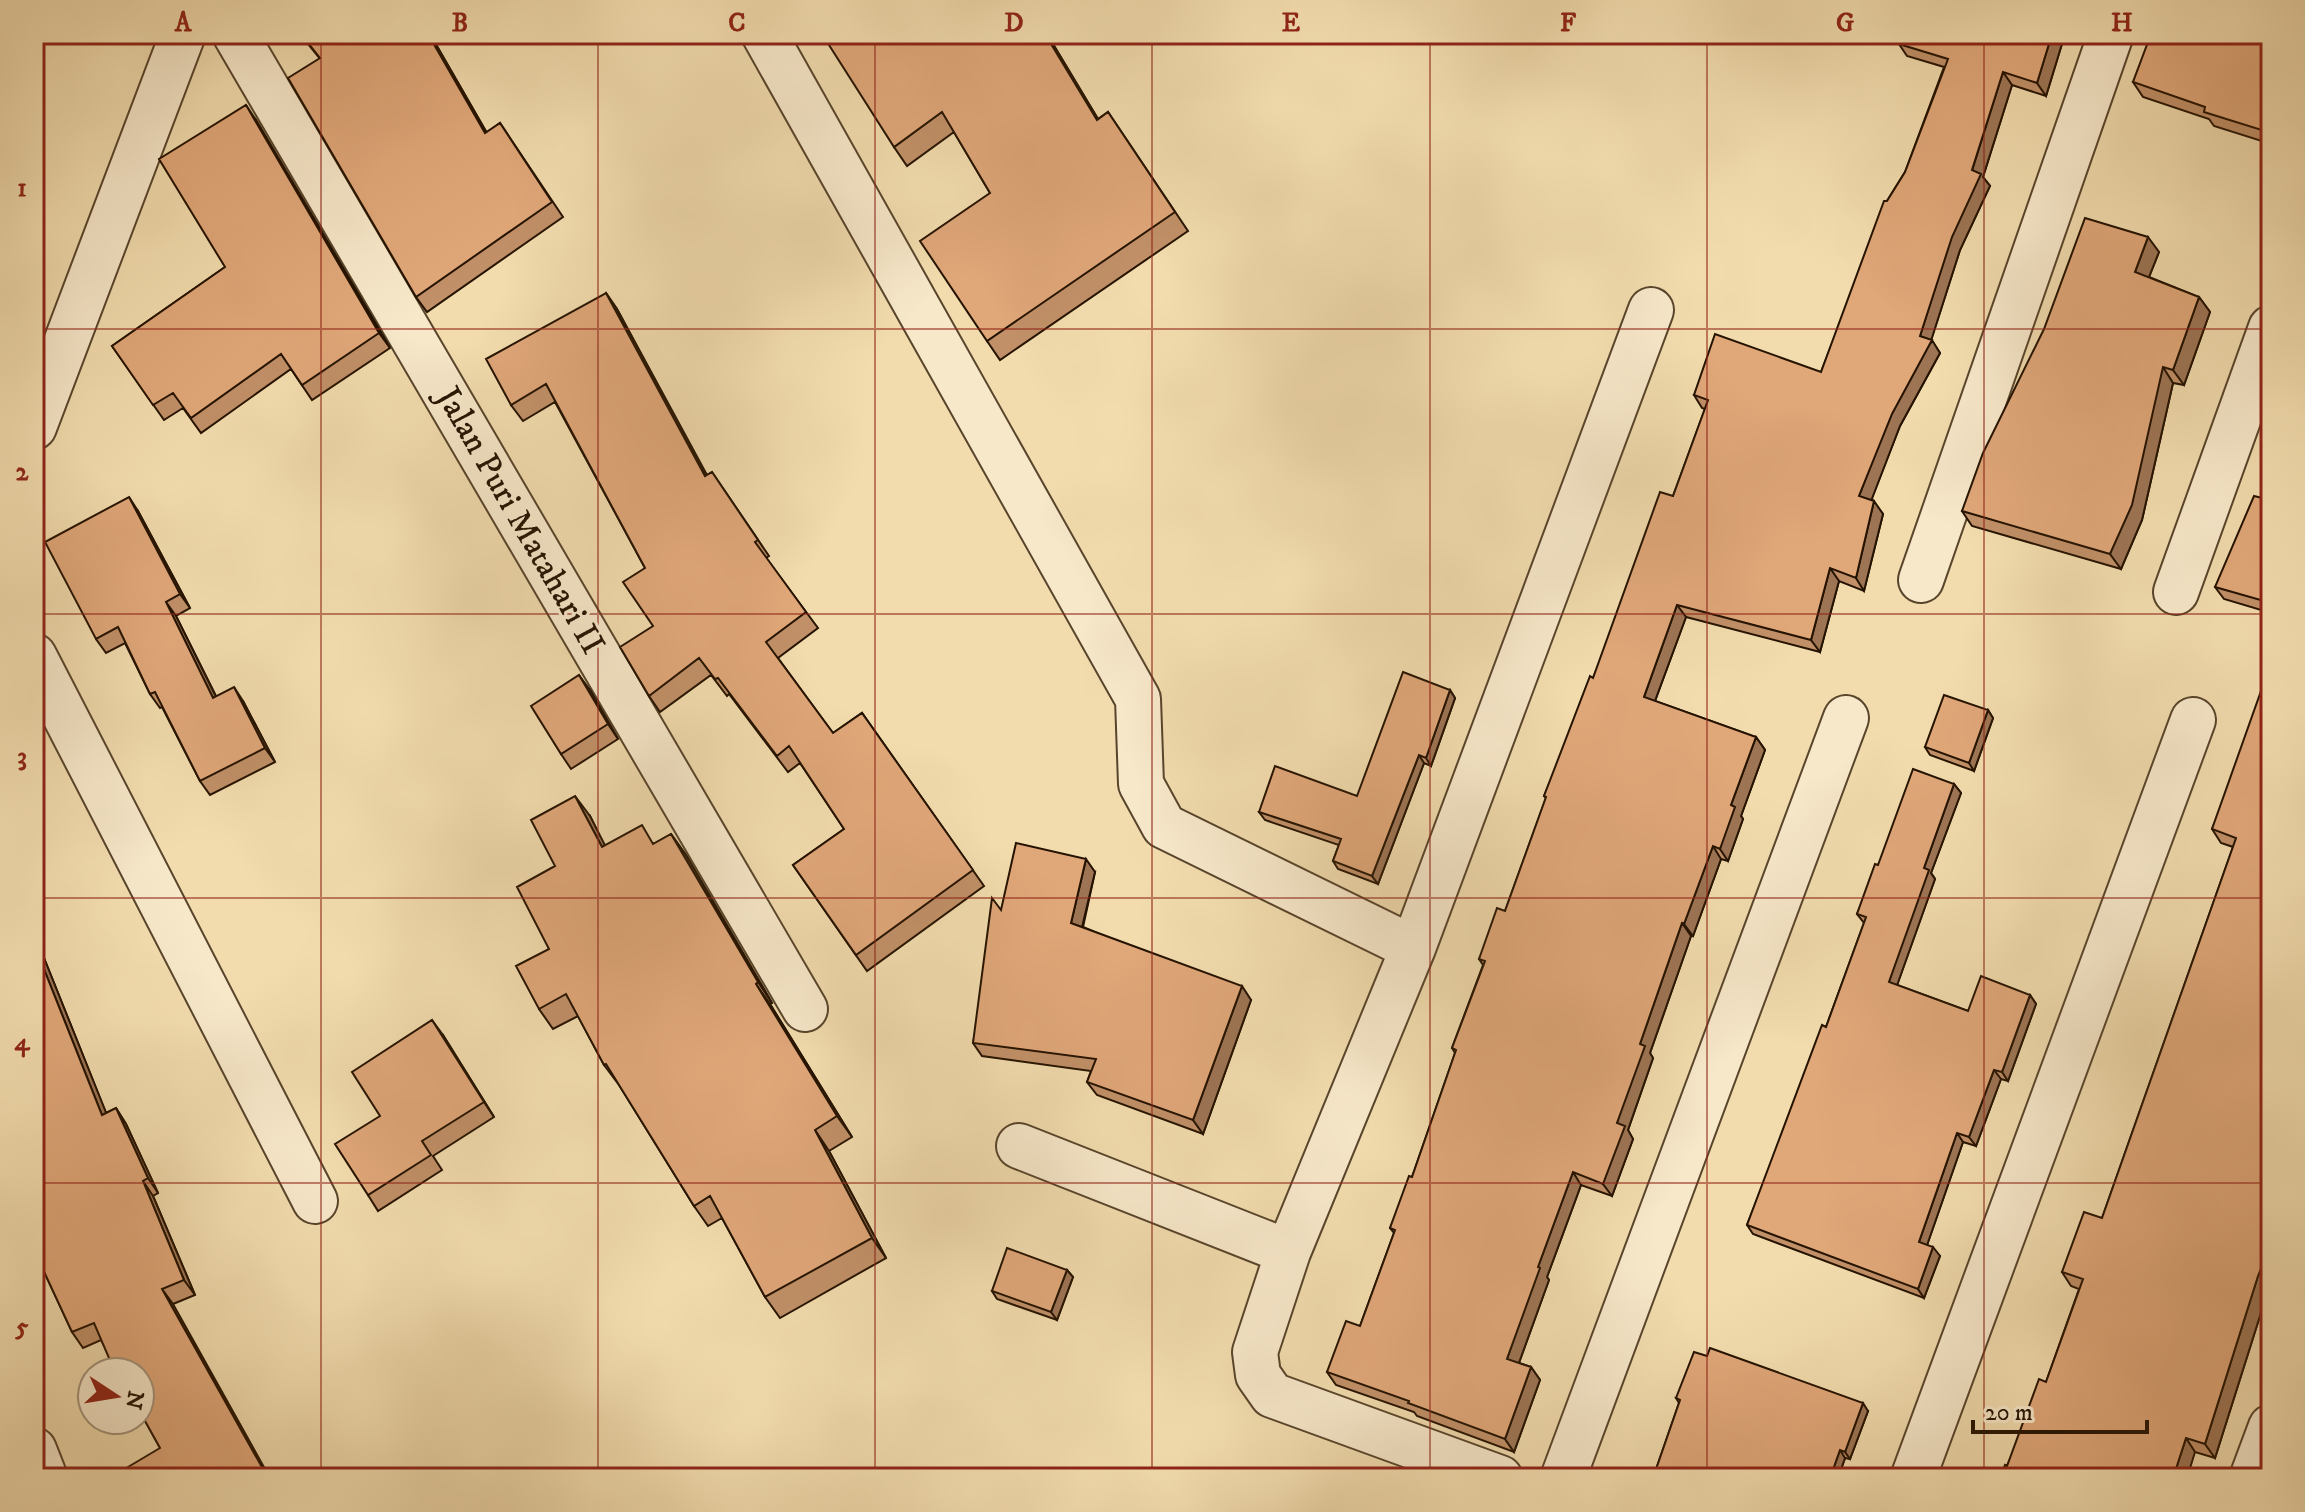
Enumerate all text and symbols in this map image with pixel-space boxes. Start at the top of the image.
text: A [174,7,193,40]
text: B [452,7,468,40]
text: C [728,7,746,40]
text: D [1004,7,1024,40]
text: E [1282,7,1300,40]
text: F [1560,7,1577,40]
text: G [1836,7,1854,40]
text: H [2111,7,2133,40]
text: 1 [17,172,27,205]
street label: Jalan Puri Matahari II [425,377,614,662]
text: 2 [16,456,30,489]
text: 3 [17,741,27,774]
text: 4 [15,1026,31,1059]
text: 5 [15,1311,29,1344]
north arrow [76,1356,156,1436]
scale bar [1973,1384,2147,1434]
text: N [119,1388,149,1411]
text: 20 m [1985,1398,2033,1428]

